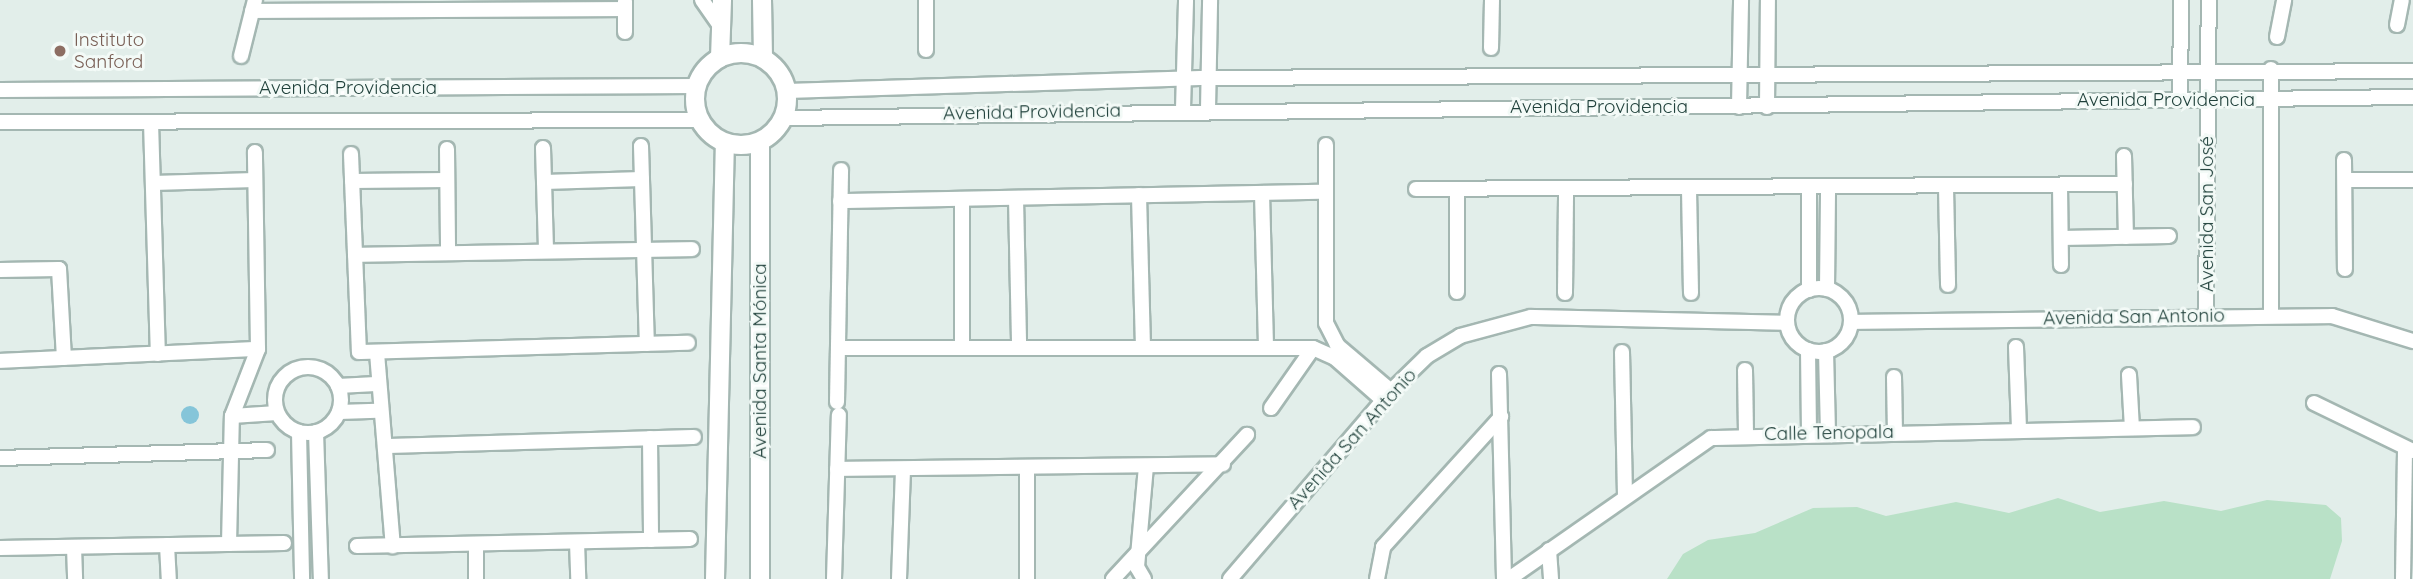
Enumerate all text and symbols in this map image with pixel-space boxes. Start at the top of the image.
place label: Instituto Sanford [74,29,144,73]
marker: Instituto Sanford [52,43,68,59]
street label: Avenida Providencia [259,77,437,99]
street label: Avenida Providencia [2077,89,2255,111]
street label: Avenida Providencia [1510,96,1688,118]
street label: Avenida Providencia [943,99,1121,125]
street label: Avenida San José [2196,136,2218,292]
street label: Avenida Santa Mónica [749,263,771,459]
street label: Avenida San Antonio [2043,304,2225,330]
street label: Avenida San Antonio [1283,364,1421,514]
street label: Calle Tenopala [1764,420,1894,446]

